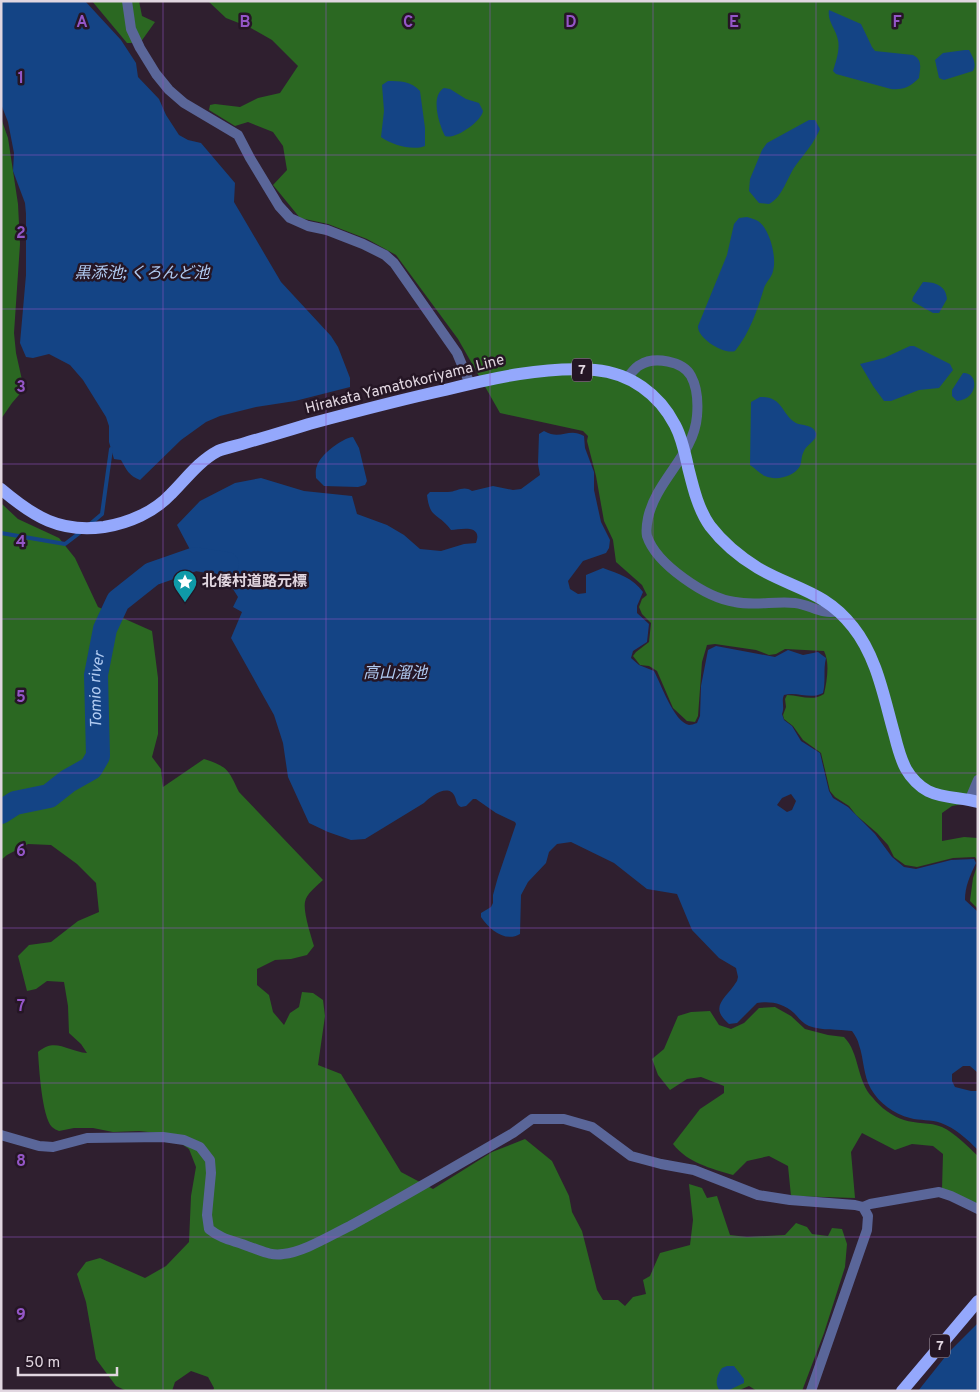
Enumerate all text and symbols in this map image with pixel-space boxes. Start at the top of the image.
text: A [76,13,88,33]
text: B [239,13,251,33]
text: C [403,13,413,33]
text: D [565,13,577,33]
text: E [729,13,739,33]
text: F [892,13,902,33]
text: 1 [18,69,24,89]
text: 2 [16,224,26,244]
water label: 黒添池; くろんど池 [75,264,211,284]
street label: Hirakata Yamatokoriyama Line [303,351,507,419]
road number: 7 [572,358,592,382]
text: 3 [16,378,26,398]
text: 4 [16,533,26,553]
place icon: 北倭村道路元標 [172,569,198,603]
place label: 北倭村道路元標 [202,572,307,592]
water label: Tomio river [86,648,111,729]
water label: 高山溜池 [363,664,429,684]
text: 5 [16,688,26,708]
text: 6 [16,842,26,862]
text: 7 [17,997,25,1017]
text: 8 [16,1152,26,1172]
text: 9 [16,1306,26,1326]
road number: 7 [930,1334,950,1358]
scale bar [18,1344,116,1376]
text: 50 m [25,1354,60,1373]

